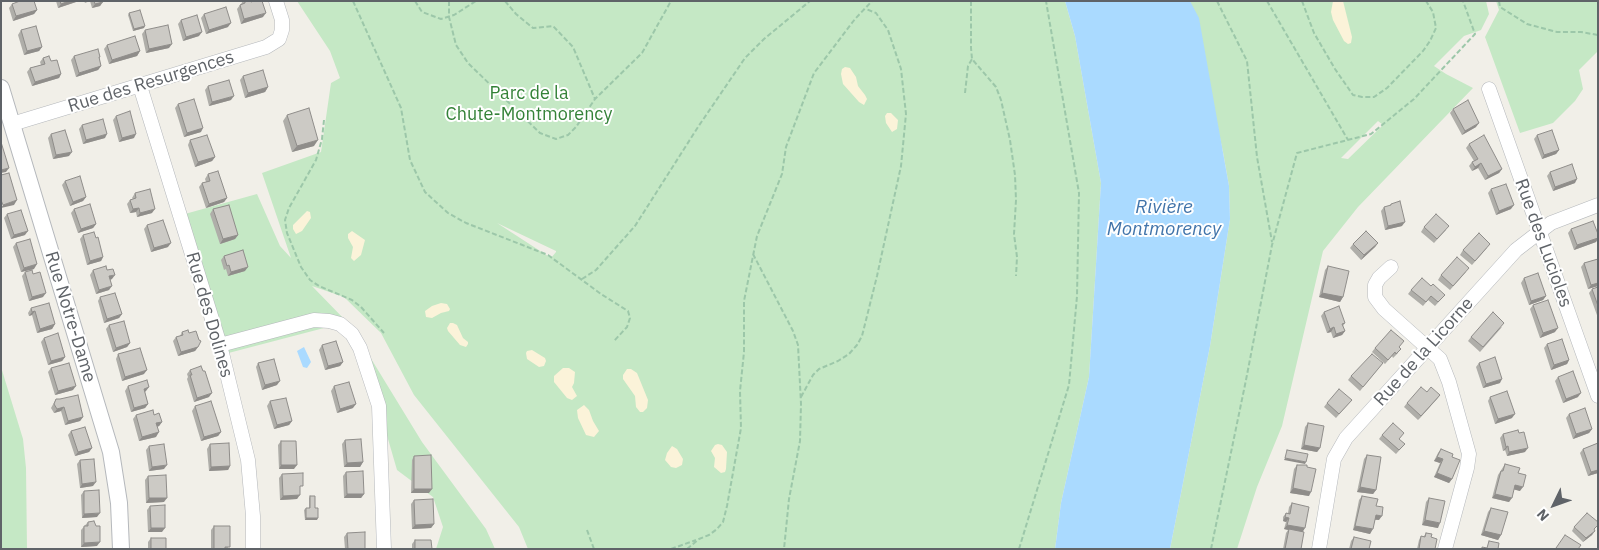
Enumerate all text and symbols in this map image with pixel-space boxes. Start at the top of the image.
street label: Rue des Resurgences [65,46,237,118]
park label: Parc de la Chute-Montmorency [446,83,612,126]
street label: Rue des Lucioles [1510,176,1576,310]
water label: Rivière Montmorency [1107,197,1221,241]
street label: Rue Notre-Dame [40,249,100,385]
street label: Rue des Dolines [181,250,237,380]
street label: Rue de la Licorne [1370,293,1478,411]
north arrow [1529,480,1579,530]
text: N [1533,505,1553,525]

